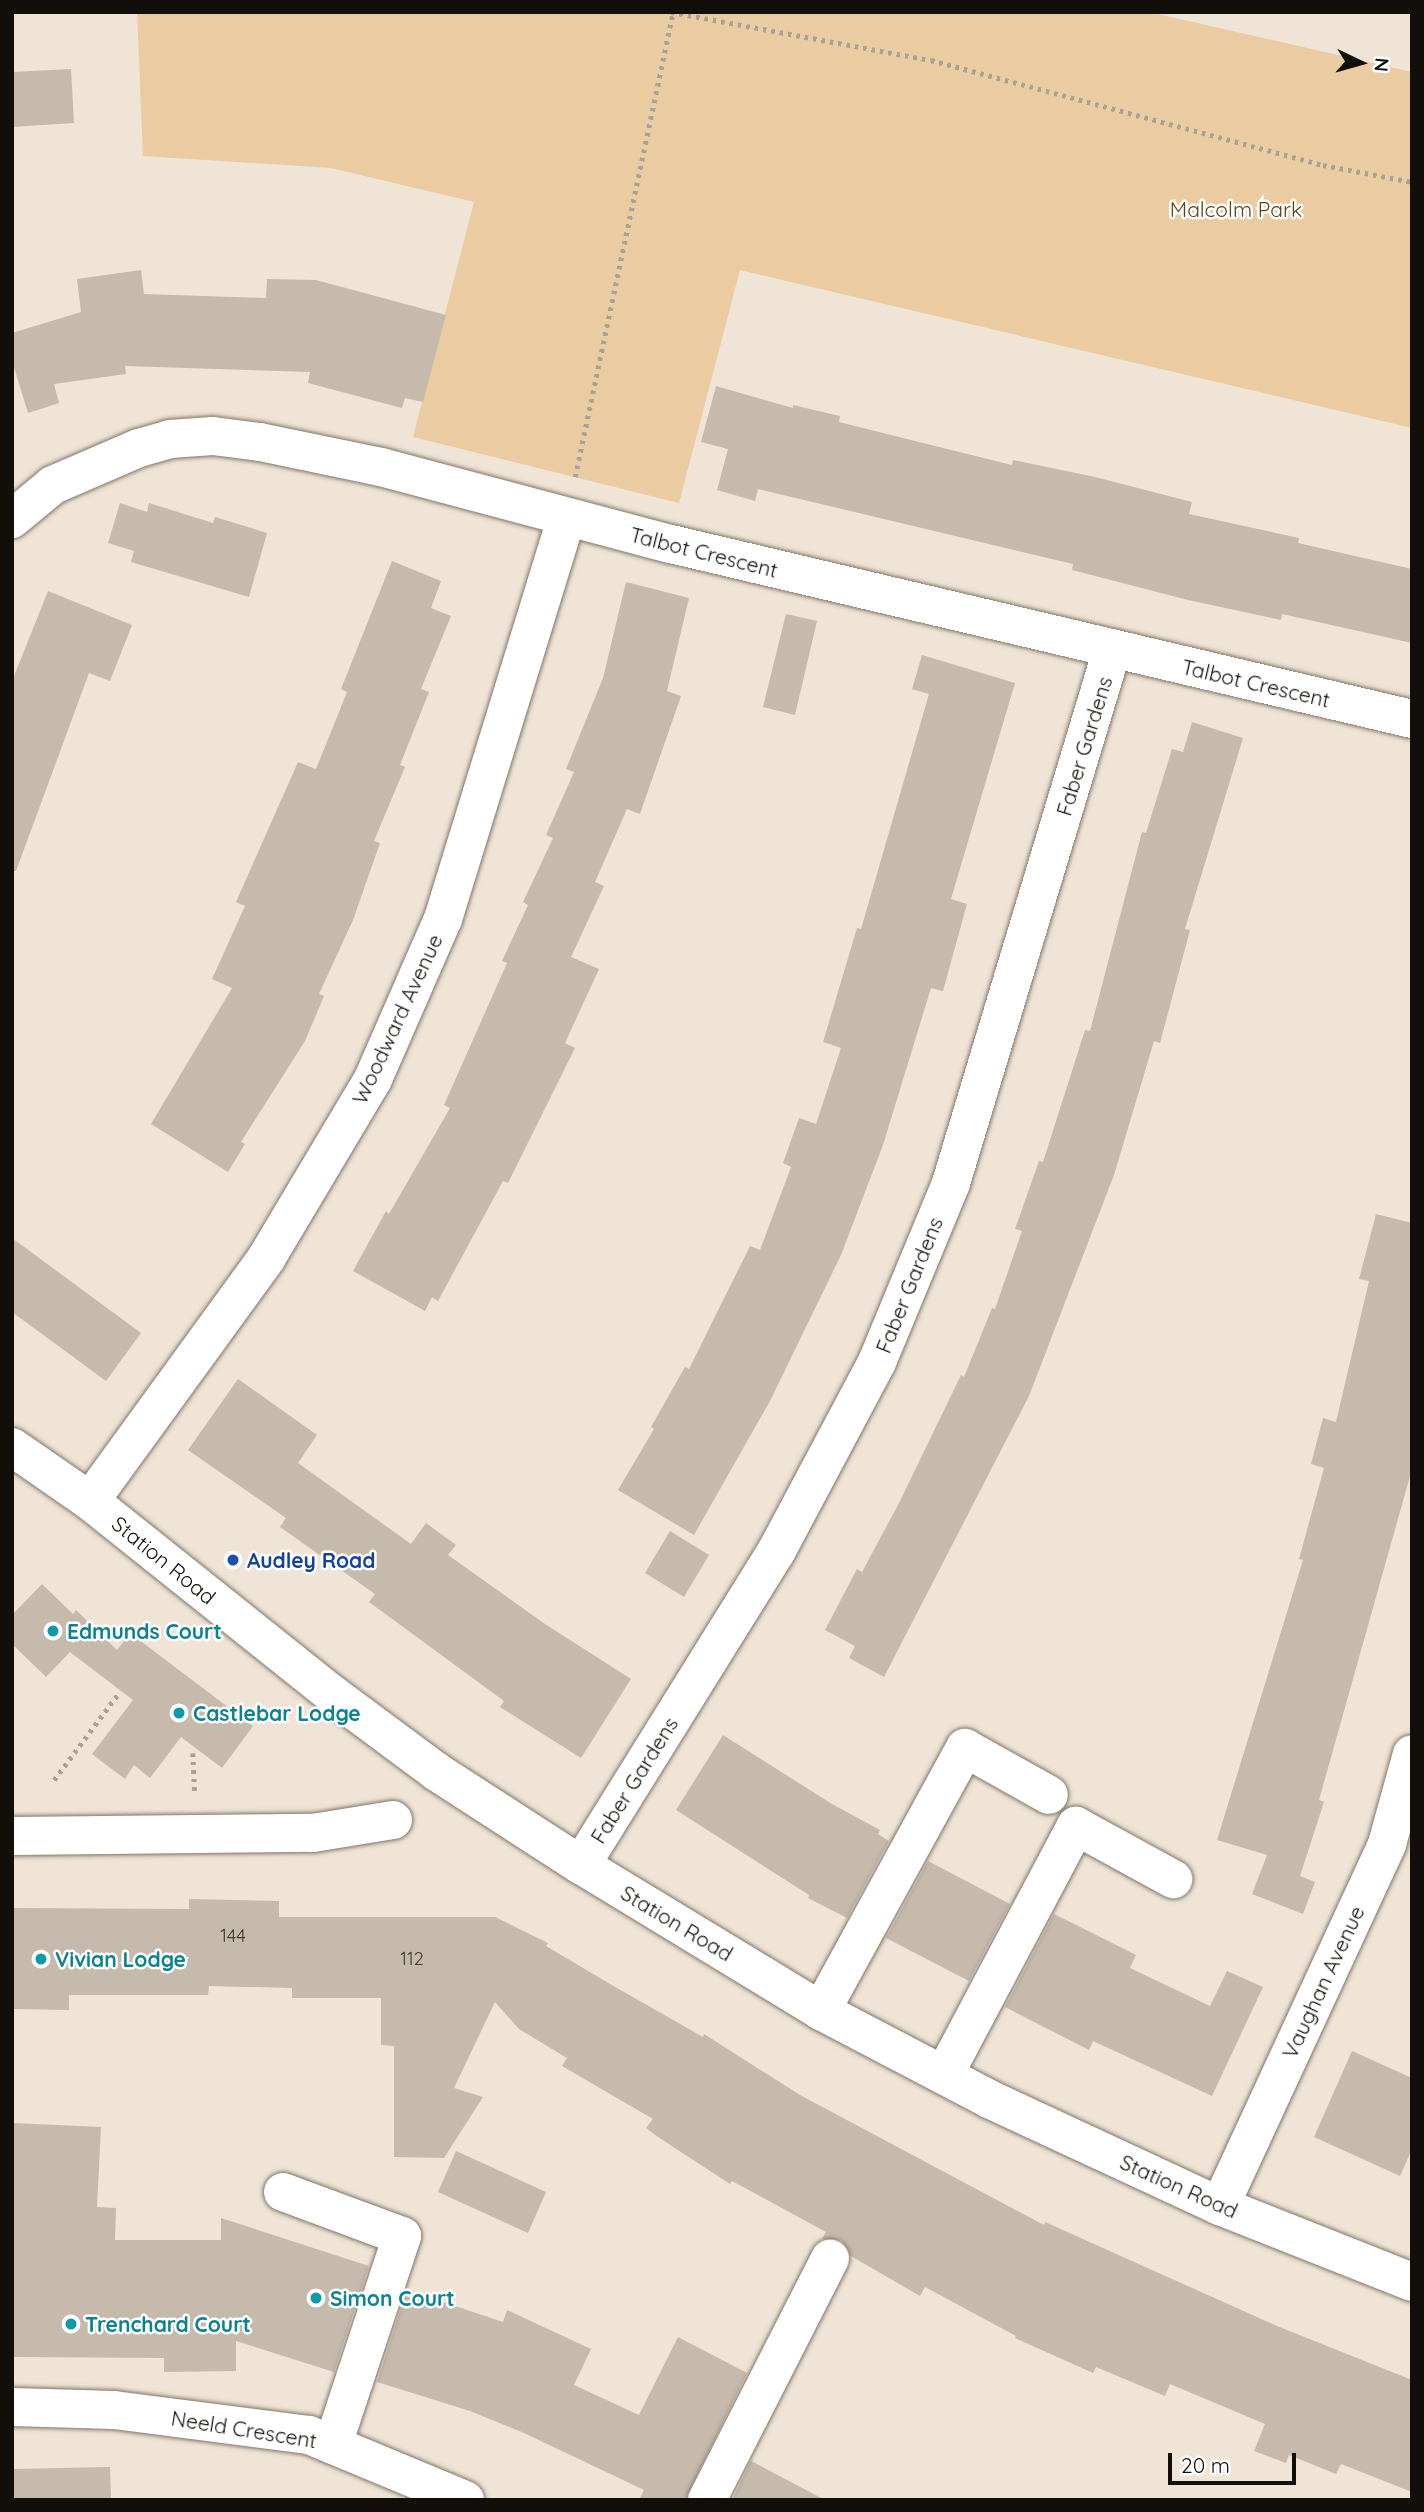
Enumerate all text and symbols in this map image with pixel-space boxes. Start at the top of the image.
north arrow [1326,28,1396,98]
text: N [1369,57,1394,73]
park label: Malcolm Park [1170,196,1302,222]
street label: Talbot Crescent [627,521,781,583]
street label: Talbot Crescent [1179,654,1333,712]
street label: Faber Gardens [1051,673,1117,819]
street label: Woodward Avenue [347,930,447,1108]
street label: Faber Gardens [870,1213,948,1357]
street label: Station Road [107,1511,221,1609]
place label: Audley Road [247,1547,375,1573]
marker: Audley Road [225,1552,241,1568]
place label: Edmunds Court [67,1618,222,1644]
marker: Edmunds Court [45,1623,61,1639]
place label: Castlebar Lodge [193,1700,361,1726]
marker: Castlebar Lodge [171,1705,187,1721]
street label: Faber Gardens [585,1712,683,1848]
street label: Station Road [617,1880,737,1966]
street label: Vaughan Avenue [1277,1902,1369,2062]
house number: 144 [220,1925,246,1947]
place label: Vivian Lodge [55,1946,186,1972]
house number: 112 [400,1948,424,1970]
marker: Vivian Lodge [33,1951,49,1967]
street label: Station Road [1116,2149,1242,2223]
place label: Simon Court [330,2285,455,2311]
marker: Simon Court [308,2290,324,2306]
place label: Trenchard Court [85,2311,251,2337]
marker: Trenchard Court [63,2316,79,2332]
street label: Neeld Crescent [169,2405,319,2453]
scale bar [1172,2438,1300,2482]
text: 20 m [1181,2452,1230,2478]

